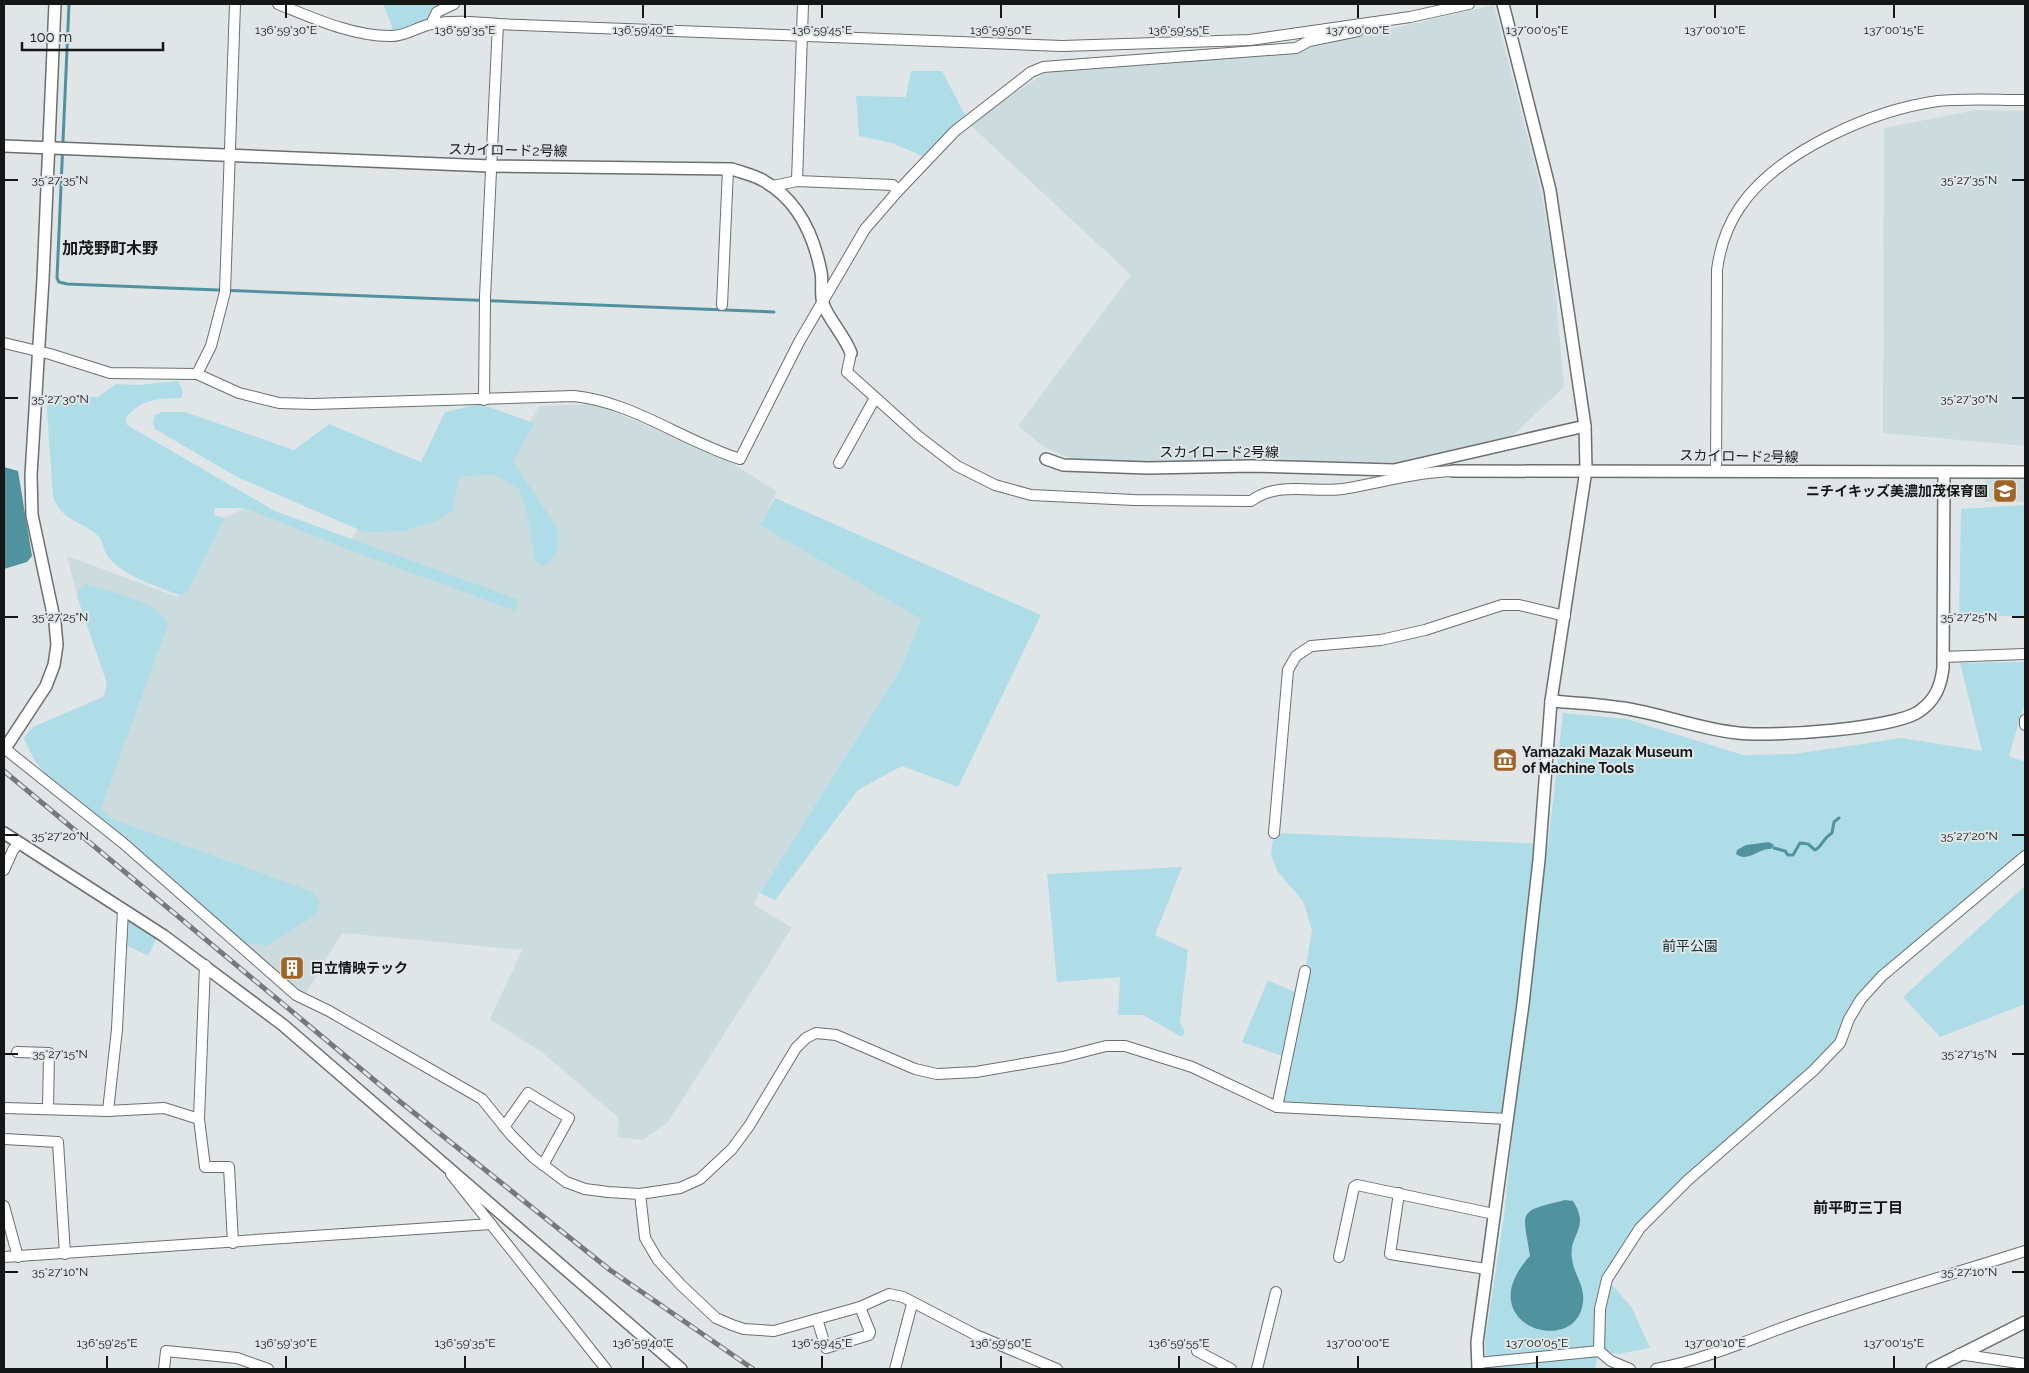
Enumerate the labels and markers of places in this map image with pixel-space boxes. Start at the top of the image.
school or university icon: ニチイキッズ美濃加茂保育園 [1992,478,2018,504]
place label: ニチイキッズ美濃加茂保育園 [1806,483,1988,499]
place label: Yamazaki Mazak Museum of Machine Tools [1522,744,1693,776]
museum icon: Yamazaki Mazak Museum of Machine Tools [1492,747,1518,773]
building icon: 日立情映テック [279,955,305,981]
place label: 日立情映テック [310,960,408,976]

